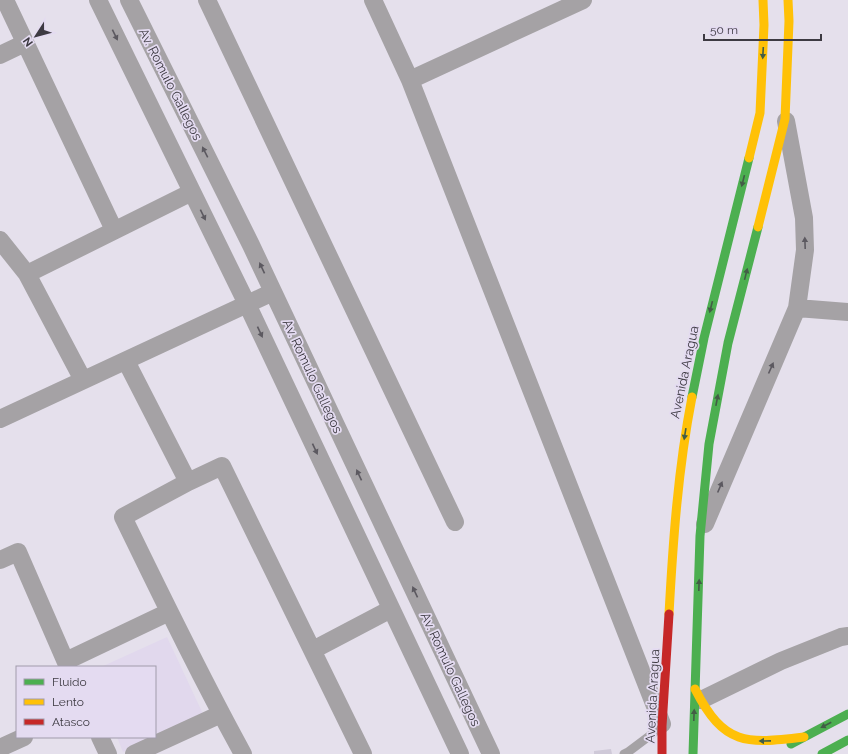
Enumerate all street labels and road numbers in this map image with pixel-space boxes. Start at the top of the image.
street label: Av. Romulo Gallegos [136,26,205,143]
street label: Av. Romulo Gallegos [280,317,345,435]
street label: Avenida Aragua [667,324,702,420]
street label: Av. Romulo Gallegos [418,610,483,728]
street label: Avenida Aragua [643,648,662,744]

